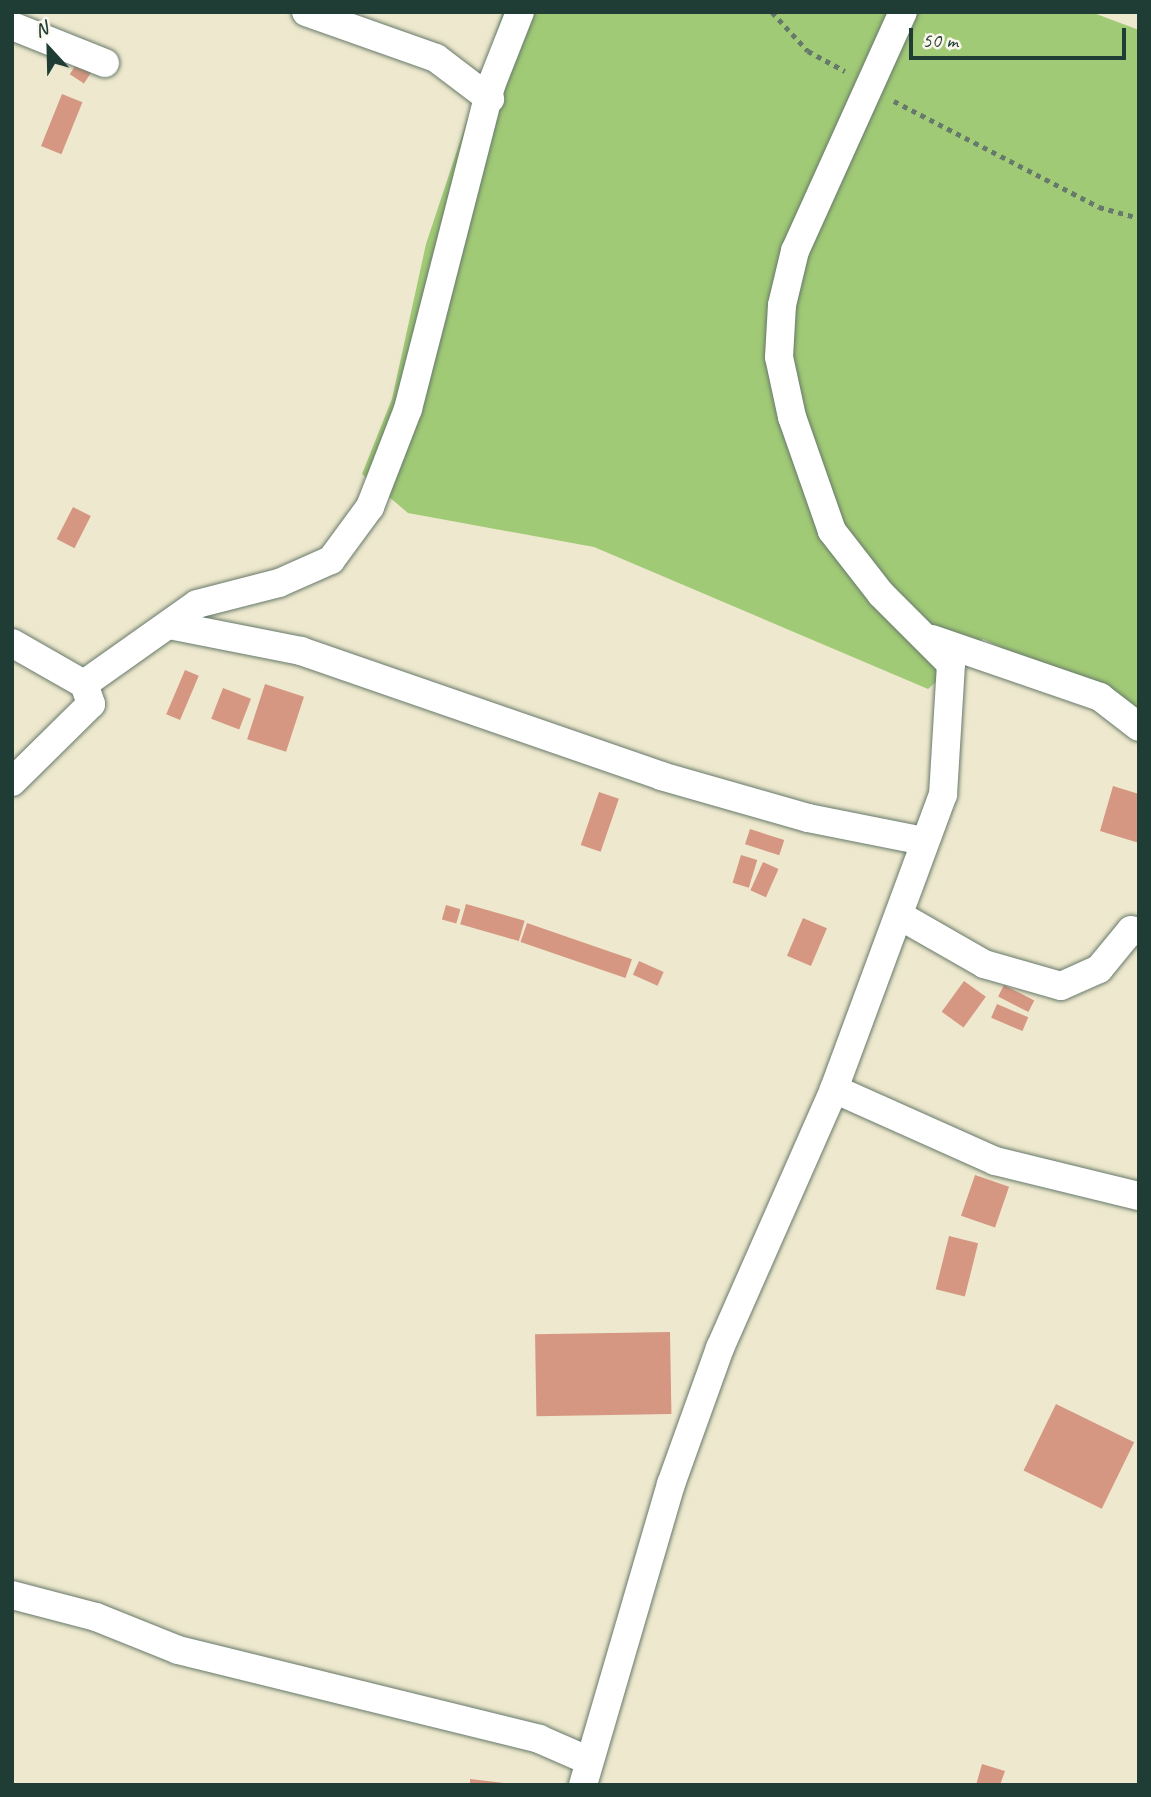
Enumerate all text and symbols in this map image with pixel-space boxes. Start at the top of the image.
north arrow [14,14,84,84]
scale bar [913,14,1130,58]
text: N [31,16,51,43]
text: 50 m [922,27,958,53]

